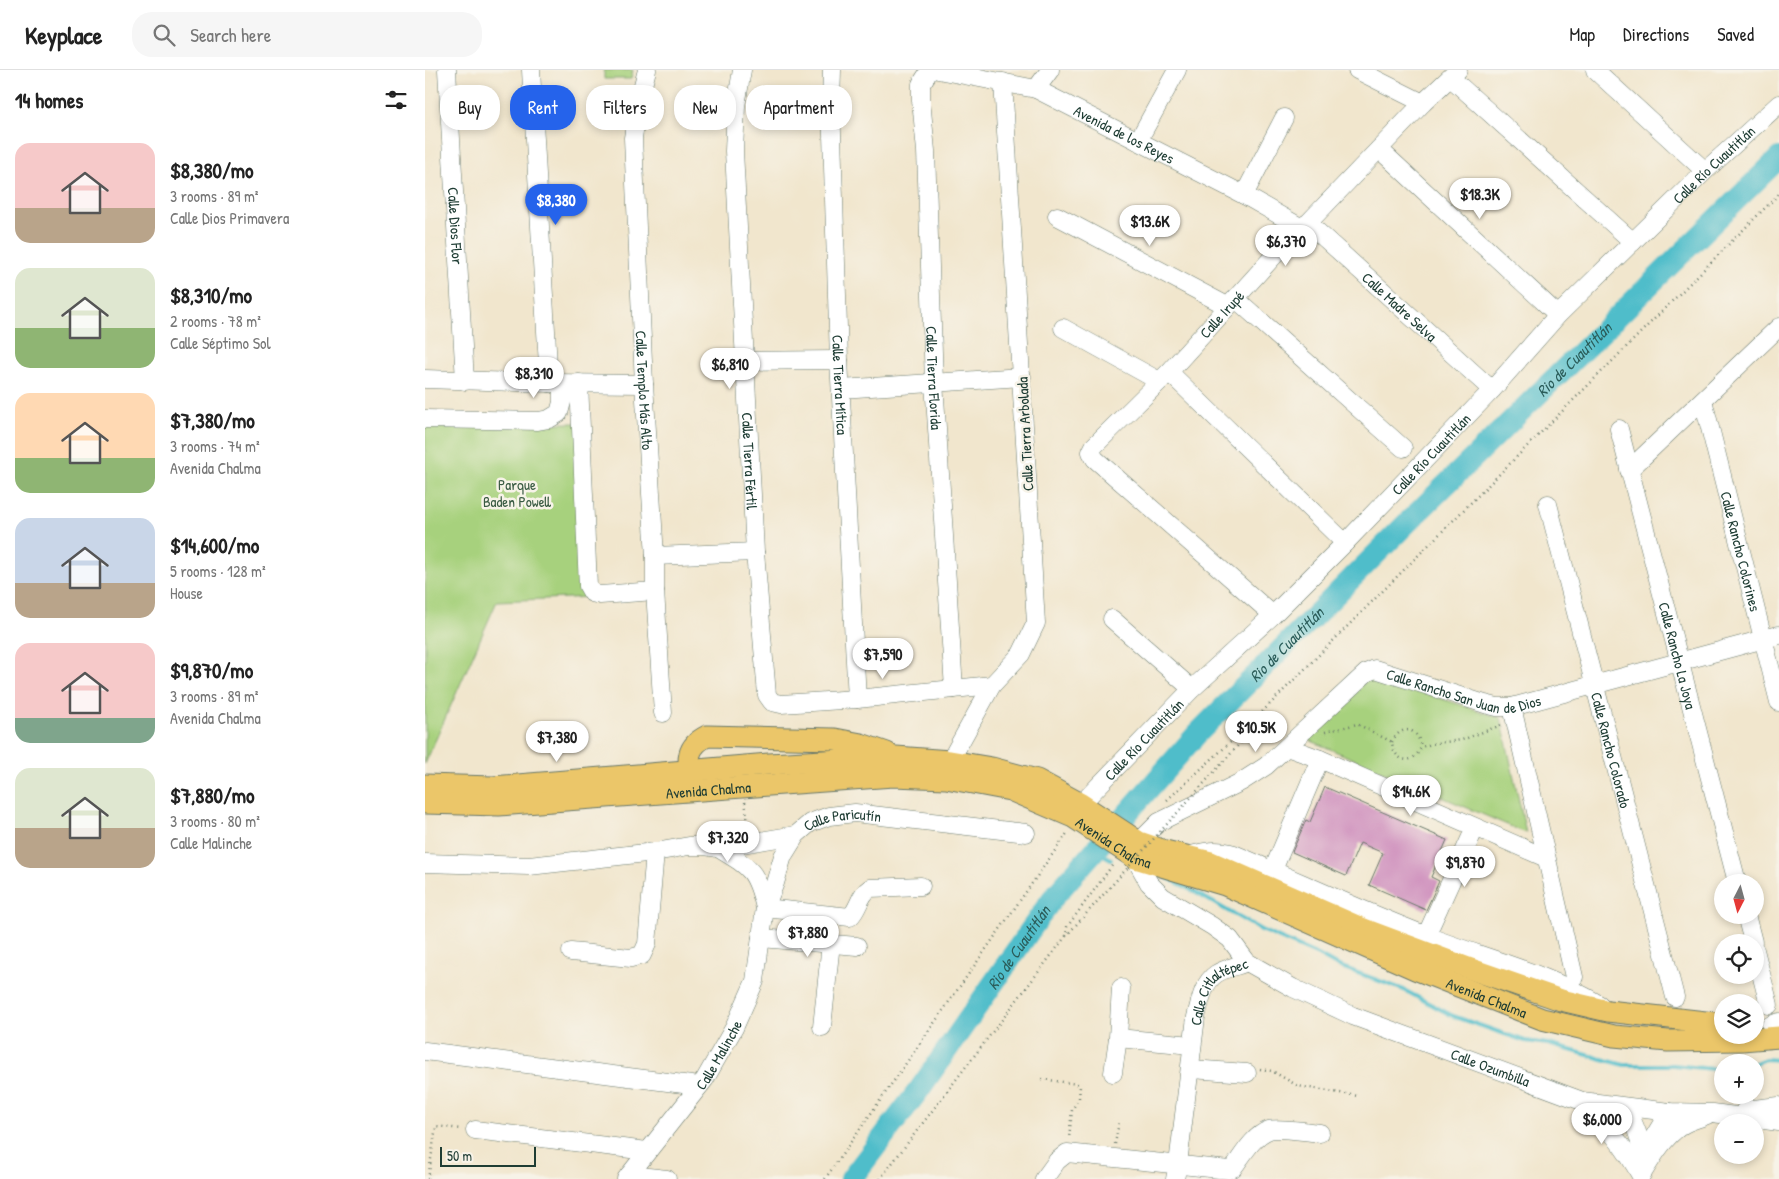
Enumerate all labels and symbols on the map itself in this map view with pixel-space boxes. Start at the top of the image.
street label: Avenida de los Reyes [1071,100,1178,169]
street label: Calle Río Cuautitlán [1667,120,1760,208]
pin: $18.3K [1439,178,1521,220]
pin: $8,380 [515,184,597,226]
street label: Calle Dios Flor [443,187,469,265]
pin: $13.6K [1109,204,1191,247]
pin: $6,370 [1245,224,1327,267]
street label: Calle Madre Selva [1358,267,1442,346]
street label: Calle Irupé [1194,286,1249,342]
water label: Rio de Cuautitlán [1531,316,1618,401]
street label: Calle Tierra Florida [922,326,948,431]
street label: Calle Templo Más Alto [631,330,659,451]
street label: Calle Tierra Mítica [828,335,853,435]
pin: $6,810 [689,348,771,390]
pin: $8,310 [493,356,575,399]
street label: Calle Tierra Arbolada [1012,376,1038,492]
street label: Calle Río Cuautitlán [1386,408,1475,499]
street label: Calle Tierra Fértil [737,412,763,510]
park label: Parque Baden Powell [483,474,552,512]
street label: Calle Rancho Colorines [1716,489,1766,614]
street label: Calle Rancho La Joya [1654,600,1702,711]
water label: Rio de Cuautitlán [1244,601,1330,687]
pin: $7,590 [842,638,924,680]
street label: Calle Rancho San Juan de Dios [1384,663,1543,718]
street label: Calle Rancho Colorado [1586,690,1636,810]
street label: Calle Río Cuautitlán [1099,694,1188,785]
pin: $10.5K [1215,710,1297,753]
pin: $7,380 [516,720,598,763]
pin: $14.6K [1370,774,1452,817]
street label: Avenida Chalma [665,776,752,803]
street label: Calle Paricutín [798,802,883,835]
street label: Avenida Chalma [1072,811,1154,873]
pin: $7,320 [687,820,769,863]
pin: $9,870 [1424,846,1506,888]
north arrow [1714,874,1764,924]
water label: Rio de Cuautitlán [982,899,1056,994]
pin: $7,880 [767,916,849,958]
street label: Calle Citlaltépec [1185,952,1251,1027]
street label: Avenida Chalma [1443,972,1530,1023]
street label: Calle Malinche [690,1017,747,1094]
street label: Calle Ozumbilla [1448,1043,1533,1091]
pin: $6,000 [1561,1102,1643,1145]
scale bar [440,1144,536,1167]

